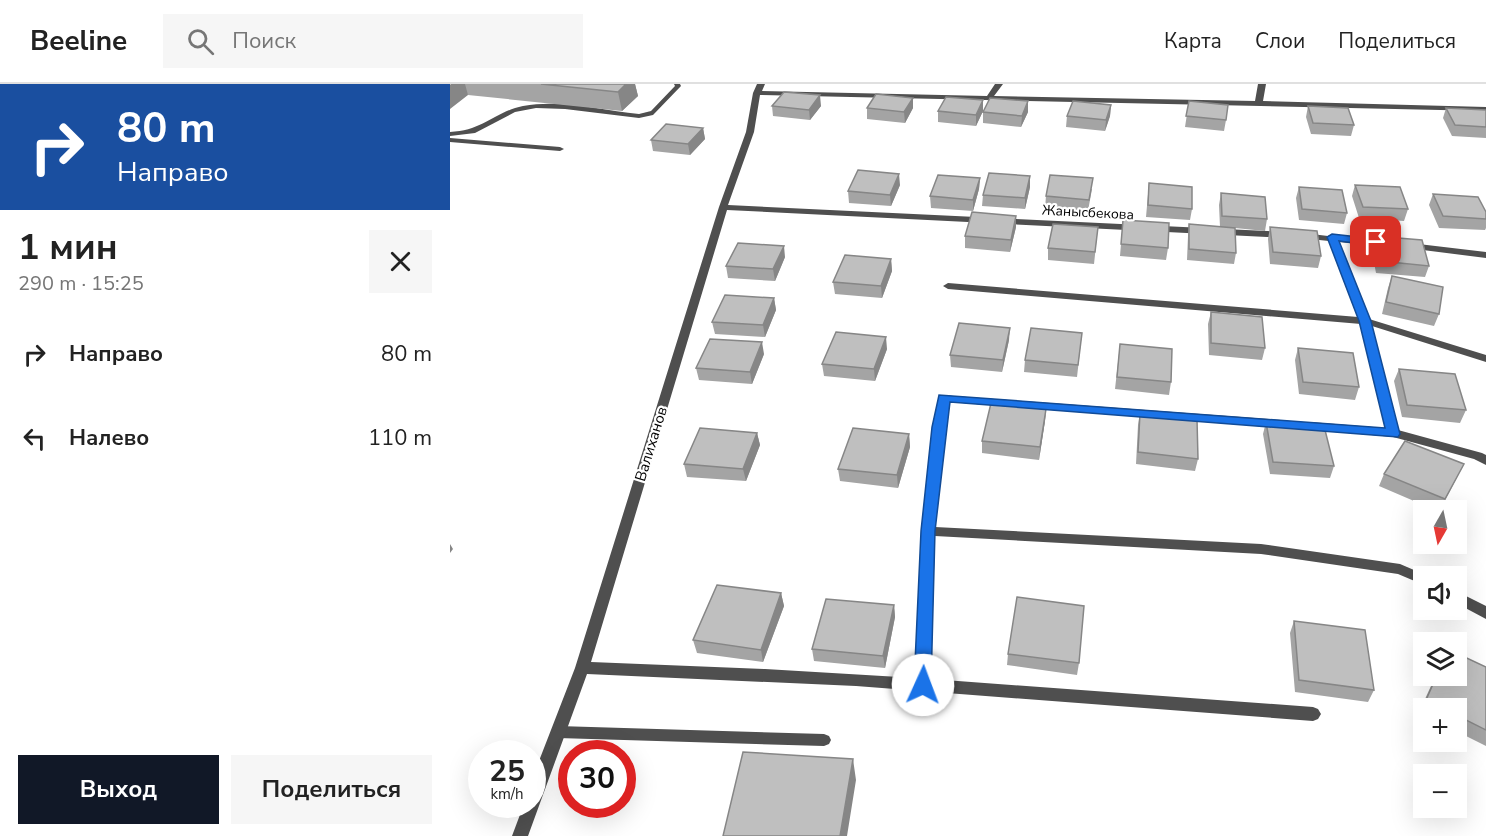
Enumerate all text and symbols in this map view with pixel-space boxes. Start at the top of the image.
search box [163,14,583,68]
text: Beeline [30,22,127,60]
icon: search [184,25,217,58]
text: Поиск [232,26,296,56]
text: Карта [1164,27,1222,55]
text: Слои [1255,27,1305,55]
text: Поделиться [1338,27,1456,55]
text: 80 m [117,100,216,157]
icon: right [18,108,96,186]
text: Направо [117,154,228,191]
street label: Жанысбекова [1041,201,1134,224]
pin [1350,216,1401,267]
text: 1 мин [18,223,118,272]
icon: arrive [1359,225,1392,258]
button: close [369,230,432,293]
text: 290 m · 15:25 [18,270,144,297]
icon: right [18,338,51,371]
text: Направо [69,339,163,369]
text: 80 m [381,339,432,369]
street label: Валиханов [630,404,672,484]
icon: left [18,422,51,455]
text: Налево [69,423,149,453]
text: 110 m [368,423,432,453]
north arrow [1413,500,1467,554]
map controls [1413,500,1467,818]
button: sound [1413,566,1467,620]
button: layers [1413,632,1467,686]
position arrow [891,653,955,717]
button: + [1413,698,1467,752]
speed limit sign: 30 [558,740,636,818]
text: 25 [489,751,525,792]
button: Выход [18,755,219,824]
button: Поделиться [231,755,432,824]
button: − [1413,764,1467,818]
text: km/h [490,784,524,804]

